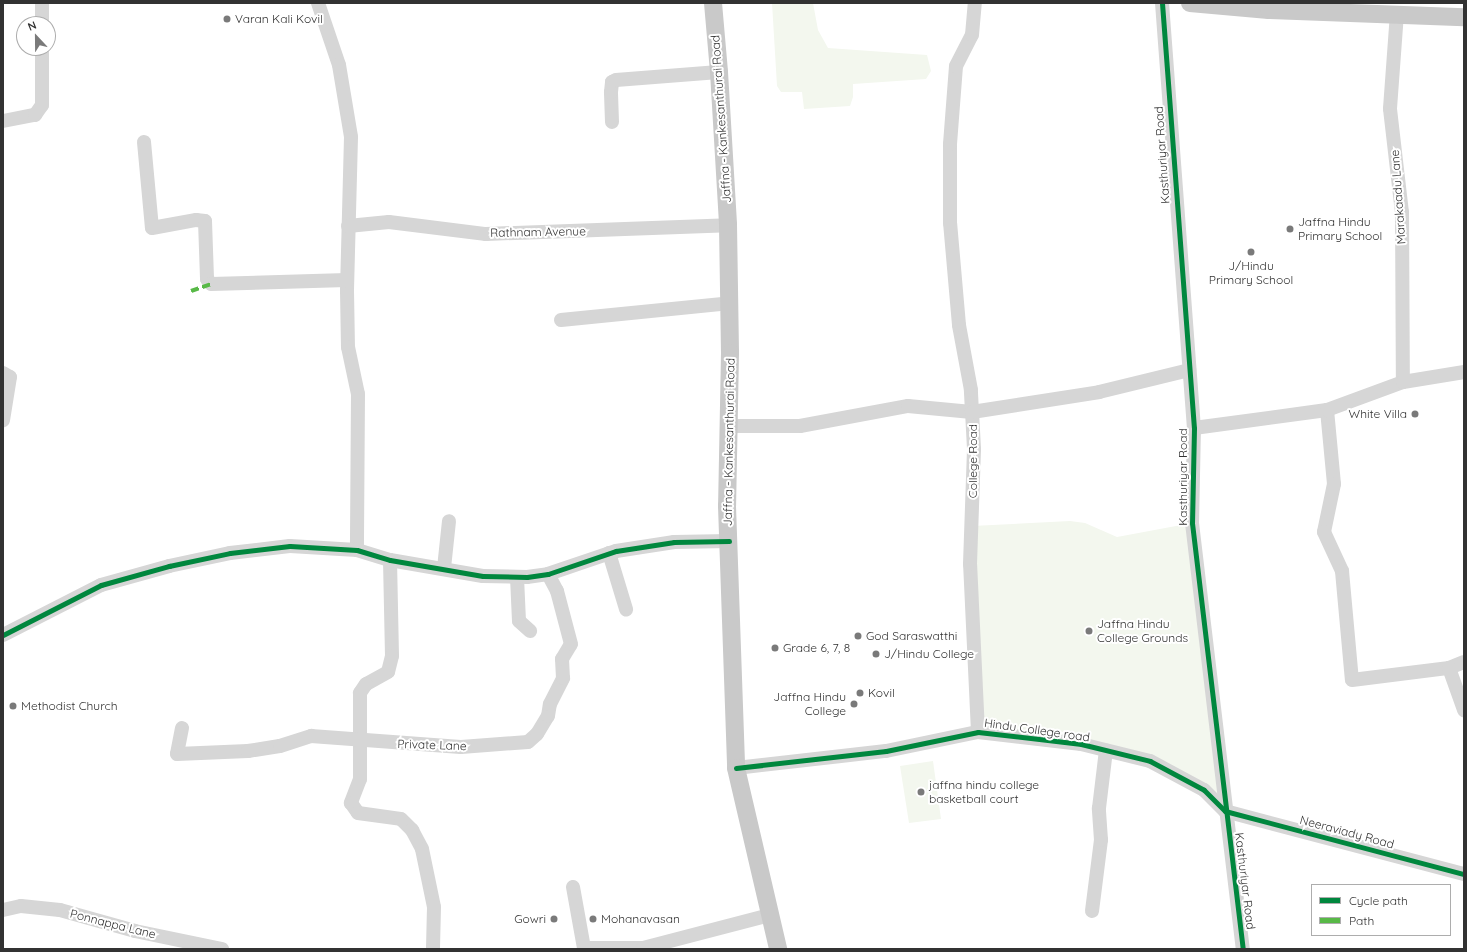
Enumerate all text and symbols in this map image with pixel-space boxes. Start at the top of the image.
place label: Varan Kali Kovil [235,12,323,26]
marker: Varan Kali Kovil [222,14,232,24]
north arrow [16,16,56,56]
text: N [26,18,38,34]
street label: Jaffna - Kankesanthurai Road [708,34,734,204]
street label: Kasthuriyar Road [1151,106,1173,204]
street label: Marakaadu Lane [1388,149,1408,245]
place label: Jaffna Hindu Primary School [1298,215,1382,243]
street label: Rathnam Avenue [490,224,586,240]
marker: Jaffna Hindu Primary School [1285,224,1295,234]
marker: J/Hindu Primary School [1246,247,1256,257]
place label: J/Hindu Primary School [1209,259,1293,287]
street label: Jaffna - Kankesanthurai Road [720,358,738,526]
place label: White Villa [1349,407,1407,421]
marker: White Villa [1410,409,1420,419]
street label: College Road [966,424,980,498]
street label: Kasthuriyar Road [1176,428,1190,526]
place label: Jaffna Hindu College Grounds [1097,617,1188,645]
marker: Jaffna Hindu College Grounds [1084,626,1094,636]
place label: God Saraswatthi [866,629,957,643]
marker: God Saraswatthi [853,631,863,641]
place label: Grade 6, 7, 8 [783,641,850,655]
marker: Grade 6, 7, 8 [770,643,780,653]
place label: J/Hindu College [884,647,974,661]
marker: J/Hindu College [871,649,881,659]
place label: Kovil [868,686,895,700]
marker: Kovil [855,688,865,698]
place label: Jaffna Hindu College [773,690,846,718]
place label: Methodist Church [21,699,118,713]
marker: Jaffna Hindu College [849,699,859,709]
marker: Methodist Church [8,701,18,711]
street label: Hindu College road [983,715,1091,745]
street label: Private Lane [397,737,467,753]
place label: jaffna hindu college basketball court [929,778,1039,806]
marker: jaffna hindu college basketball court [916,787,926,797]
street label: Neeraviady Road [1298,812,1396,852]
street label: Kasthuriyar Road [1232,832,1258,930]
legend [1311,884,1451,936]
text: Cycle path [1349,893,1408,908]
street label: Ponnappa Lane [69,906,157,942]
place label: Gowri [514,912,546,926]
place label: Mohanavasan [601,912,680,926]
text: Path [1349,913,1374,928]
marker: Gowri [549,914,559,924]
marker: Mohanavasan [588,914,598,924]

